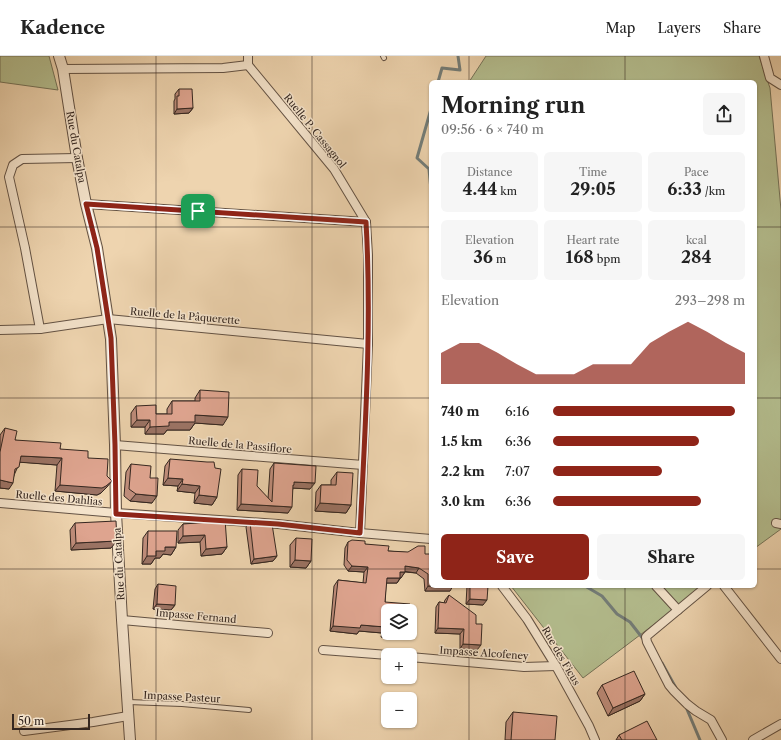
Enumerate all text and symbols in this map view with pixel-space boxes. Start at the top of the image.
text: Kadence [20,16,105,39]
text: Map [605,19,635,37]
text: Layers [657,19,701,37]
text: Share [723,19,761,37]
street label: Ruelle P. Cassagnol [281,91,349,171]
text: Morning run [441,92,585,119]
button: share [703,93,745,135]
street label: Rue du Catalpa [63,110,89,185]
text: 09:56 · 6 × 740 m [441,121,544,137]
text: Distance [467,165,512,179]
text: Time [579,165,607,179]
text: Pace [684,165,709,179]
text: 4.44 [462,179,497,199]
text: 29:05 [570,179,616,199]
text: 6:33 [667,179,702,199]
text: km [497,184,517,198]
text: /km [702,184,725,198]
pin [181,194,215,228]
icon: arrive [187,200,209,222]
text: Elevation [465,233,514,247]
text: Heart rate [566,233,620,247]
text: kcal [686,233,707,247]
text: 36 [473,247,493,267]
text: 168 [566,247,594,267]
text: 284 [681,247,712,267]
text: m [493,252,506,266]
text: bpm [594,252,620,266]
text: Elevation [441,292,499,308]
text: 293–298 m [675,292,745,308]
street label: Ruelle de la Pâquerette [129,305,241,327]
text: 740 m [441,403,480,419]
text: 6:16 [505,403,529,419]
text: 1.5 km [441,433,482,449]
text: 6:36 [505,433,531,449]
street label: Ruelle de la Passiflore [188,434,293,456]
text: 2.2 km [441,463,485,479]
text: 7:07 [505,463,530,479]
street label: Ruelle des Dahlias [15,488,103,508]
text: 3.0 km [441,493,485,509]
text: 6:36 [505,493,531,509]
street label: Rue du Catalpa [111,527,127,601]
button: Save [441,534,589,580]
button: Share [597,534,745,580]
map controls [381,604,417,728]
button: layers [381,604,417,640]
street label: Impasse Fernand [155,606,237,626]
street label: Rue des Ficus [539,624,583,688]
street label: Impasse Alcofeney [439,643,529,663]
button: + [381,648,417,684]
street label: Impasse Pasteur [143,688,222,706]
button: − [381,692,417,728]
scale bar [12,712,90,731]
text: 50 m [18,714,44,728]

